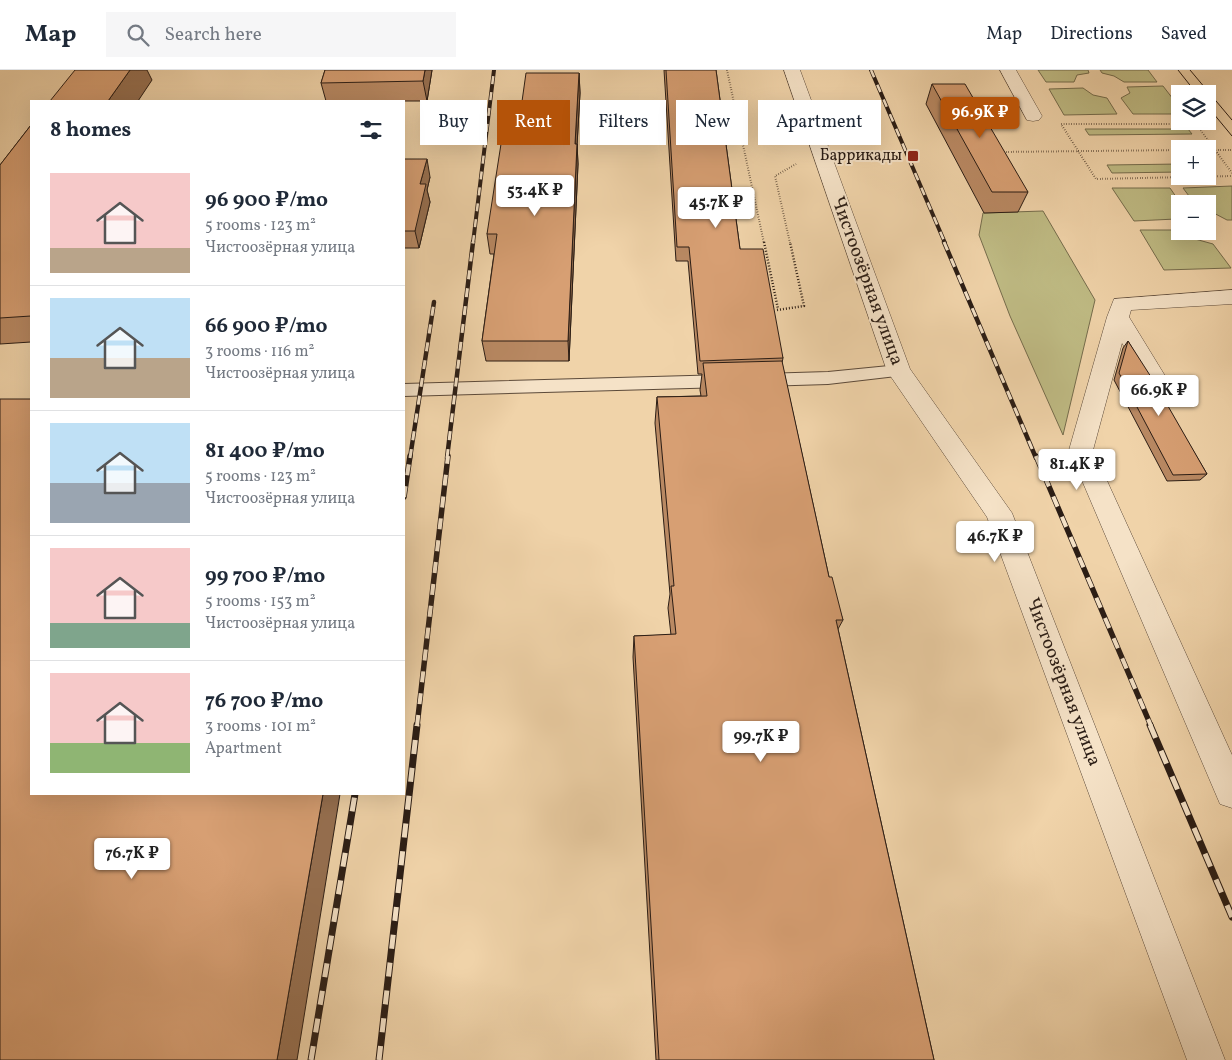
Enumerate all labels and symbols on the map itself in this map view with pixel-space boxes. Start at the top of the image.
pin: 96.9K ₽ [934,97,1026,139]
place label: Баррикады [820,145,902,167]
marker: Баррикады [906,149,920,163]
pin: 53.4K ₽ [489,174,581,217]
pin: 45.7K ₽ [670,186,762,229]
street label: Чистоозёрная улица [824,193,910,369]
pin: 66.9K ₽ [1113,374,1205,417]
pin: 81.4K ₽ [1031,448,1123,491]
pin: 46.7K ₽ [949,520,1041,563]
street label: Чистоозёрная улица [1019,594,1107,770]
pin: 99.7K ₽ [715,720,807,763]
pin: 76.7K ₽ [86,838,178,880]

